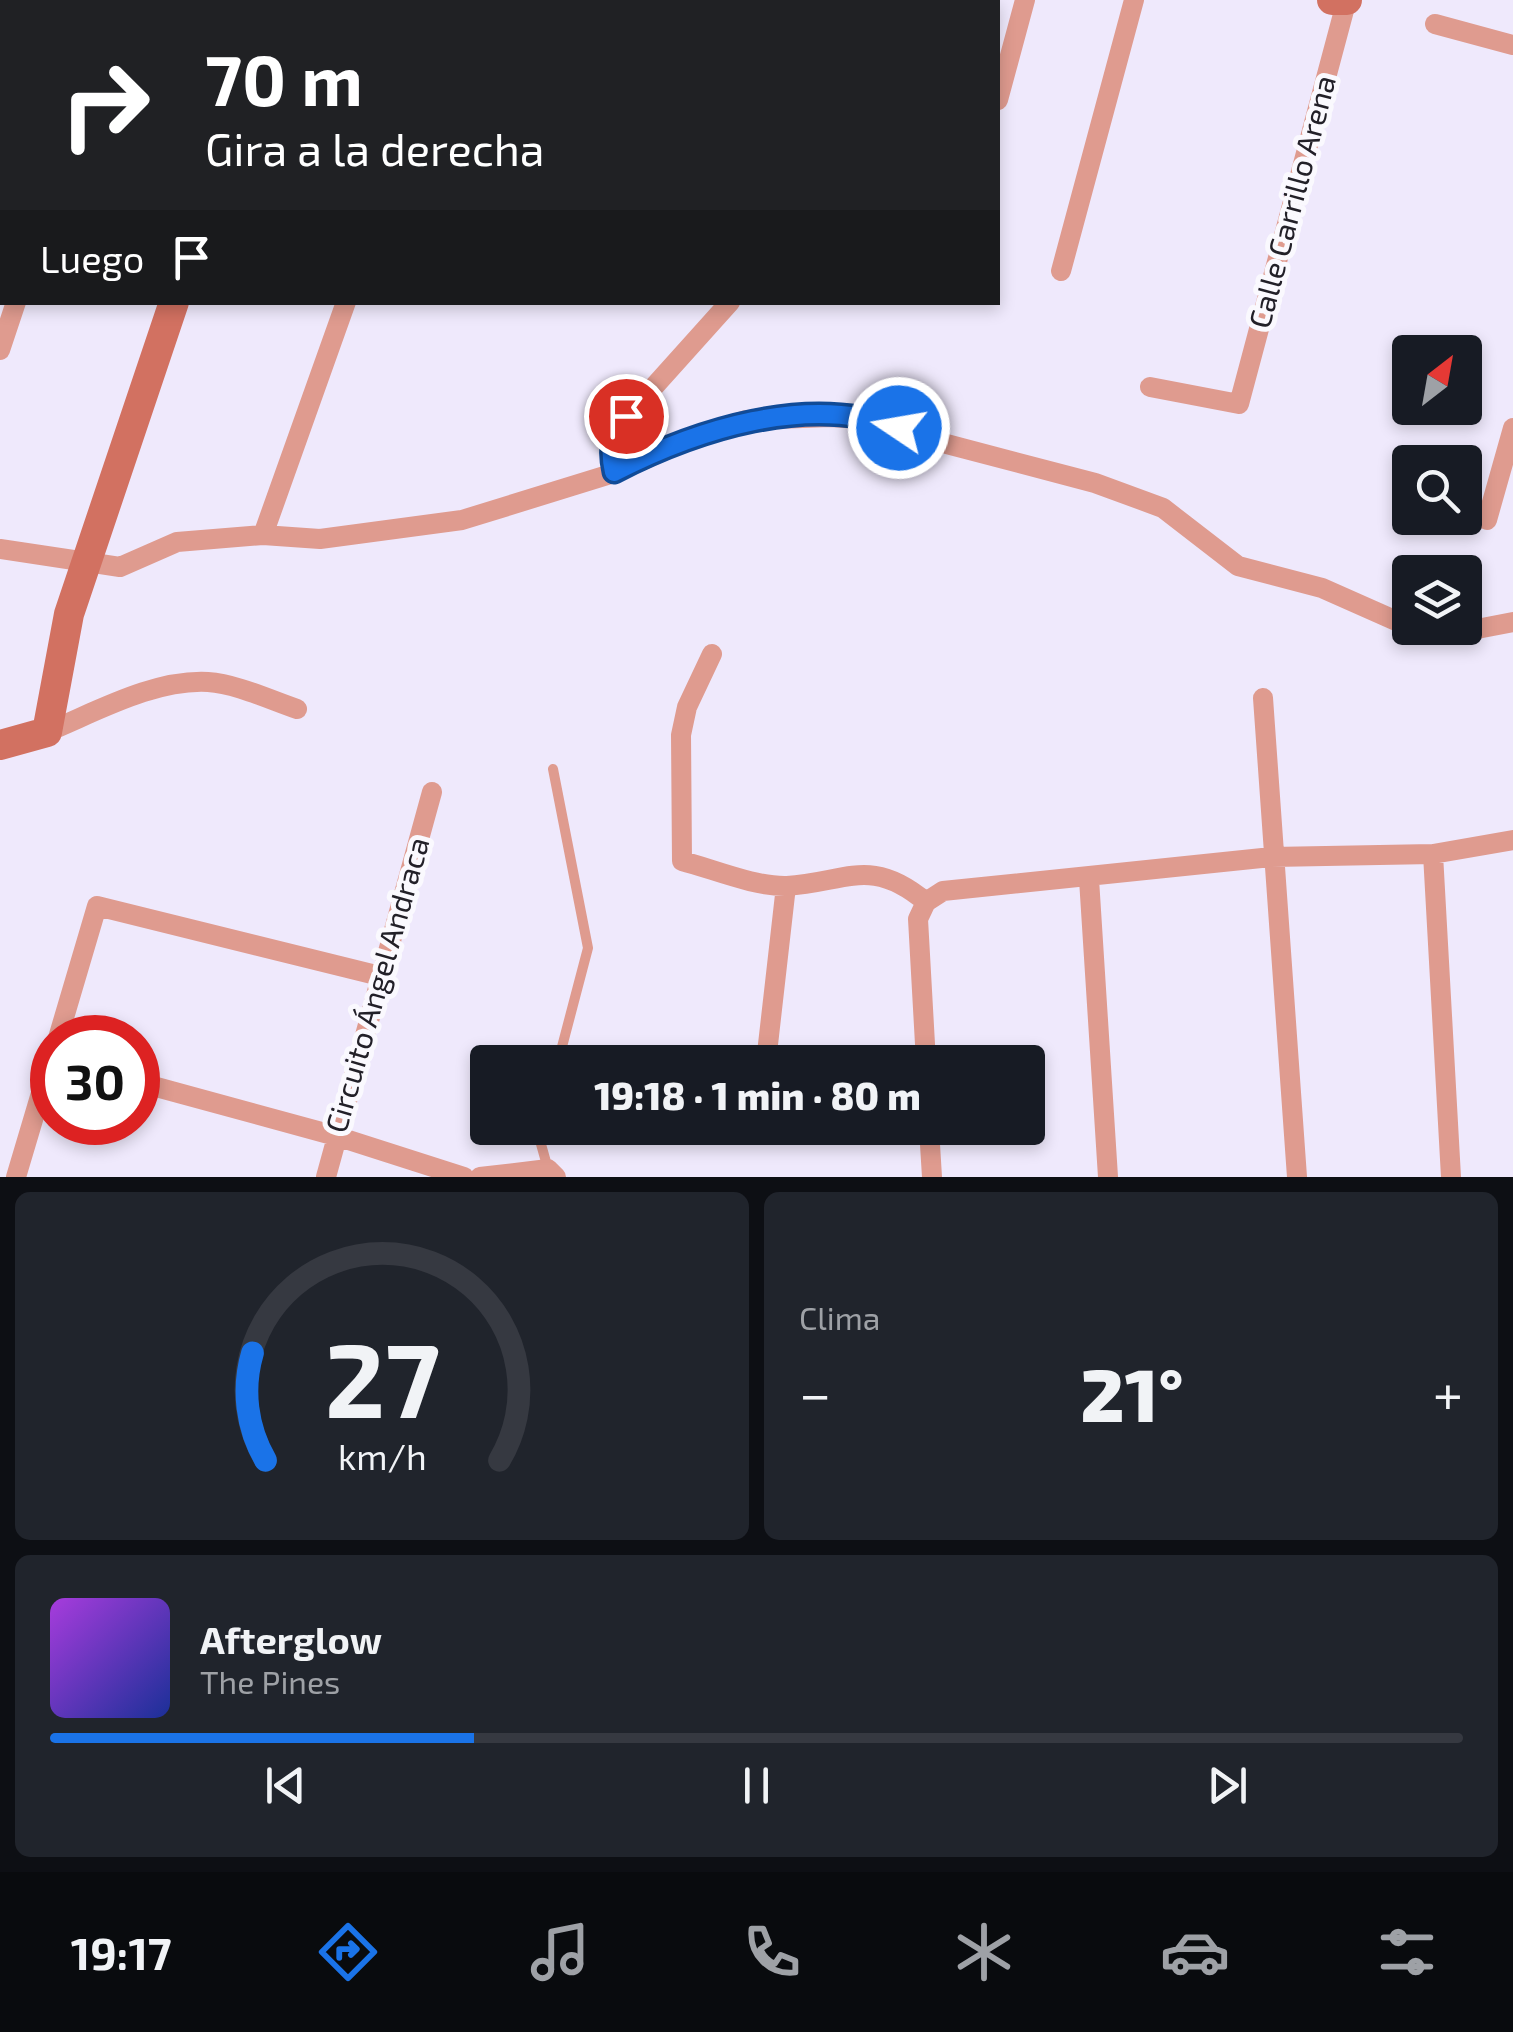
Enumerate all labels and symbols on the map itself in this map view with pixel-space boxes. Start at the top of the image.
street label: Calle Carrillo Arena [1240,71,1342,332]
north arrow [1392,335,1482,425]
pin [584,374,669,459]
position arrow [847,376,951,480]
street label: Circuito Ángel Andraca [317,833,436,1136]
speed limit sign: 30 [30,1015,160,1145]

